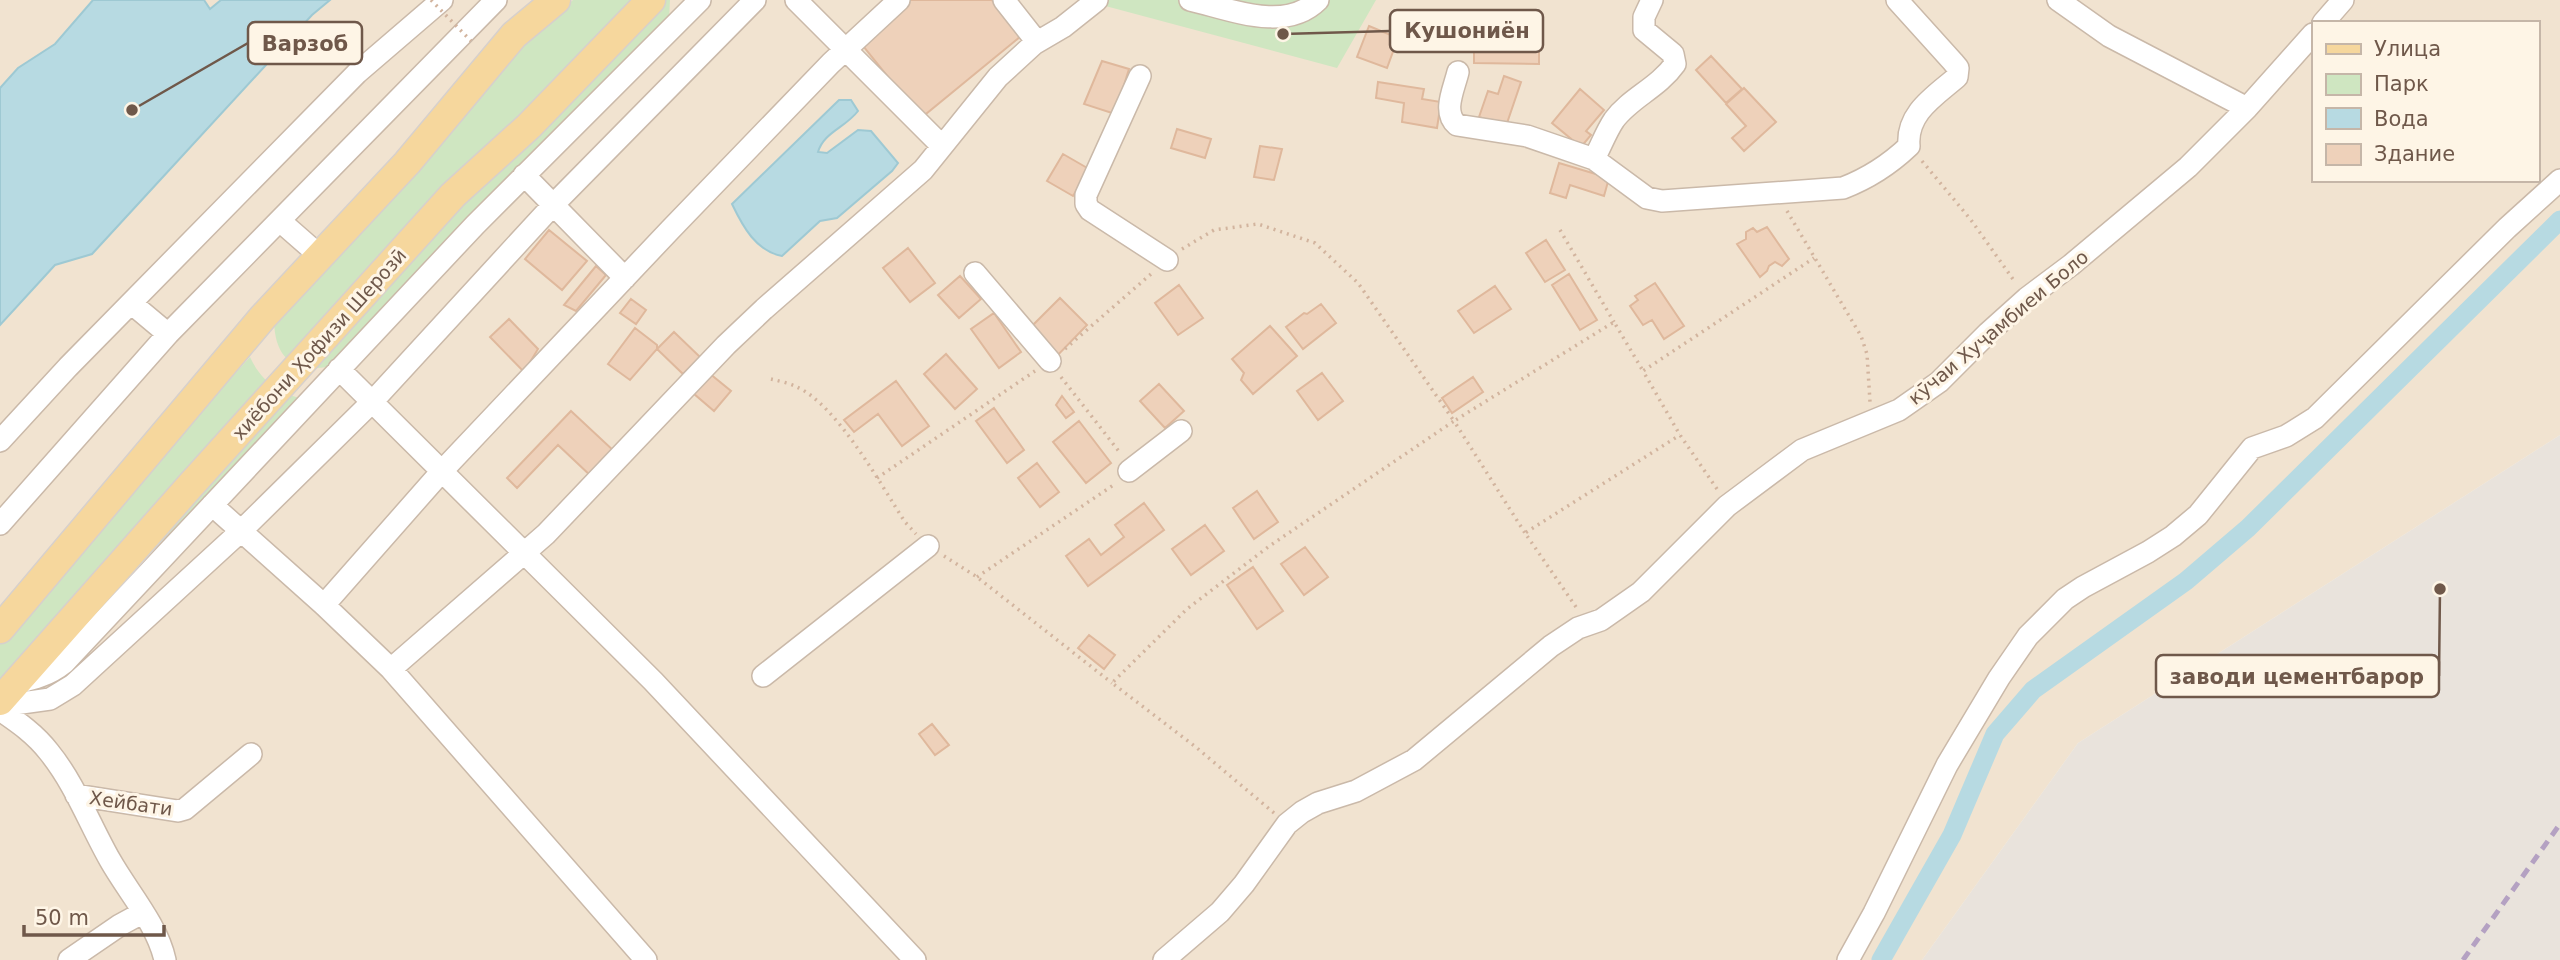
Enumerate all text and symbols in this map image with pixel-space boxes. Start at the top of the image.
callout: Кушониён [1390,10,1543,52]
text: Кушониён [1404,19,1530,43]
legend [2312,21,2539,182]
callout: Варзоб [248,22,362,64]
text: Варзоб [262,32,348,56]
text: Улица [2374,37,2441,61]
text: Парк [2374,72,2429,96]
text: Вода [2374,107,2429,131]
text: Здание [2374,142,2455,166]
street label: хиёбони Ҳофизи Шерозӣ [227,244,411,444]
street label: кӯчаи Хуҷамбиеи Боло [1904,245,2092,409]
callout: заводи цементбарор [2156,655,2439,697]
text: заводи цементбарор [2170,665,2424,689]
street label: Хейбати [88,786,174,820]
scale bar [24,894,164,938]
text: 50 m [35,906,89,930]

